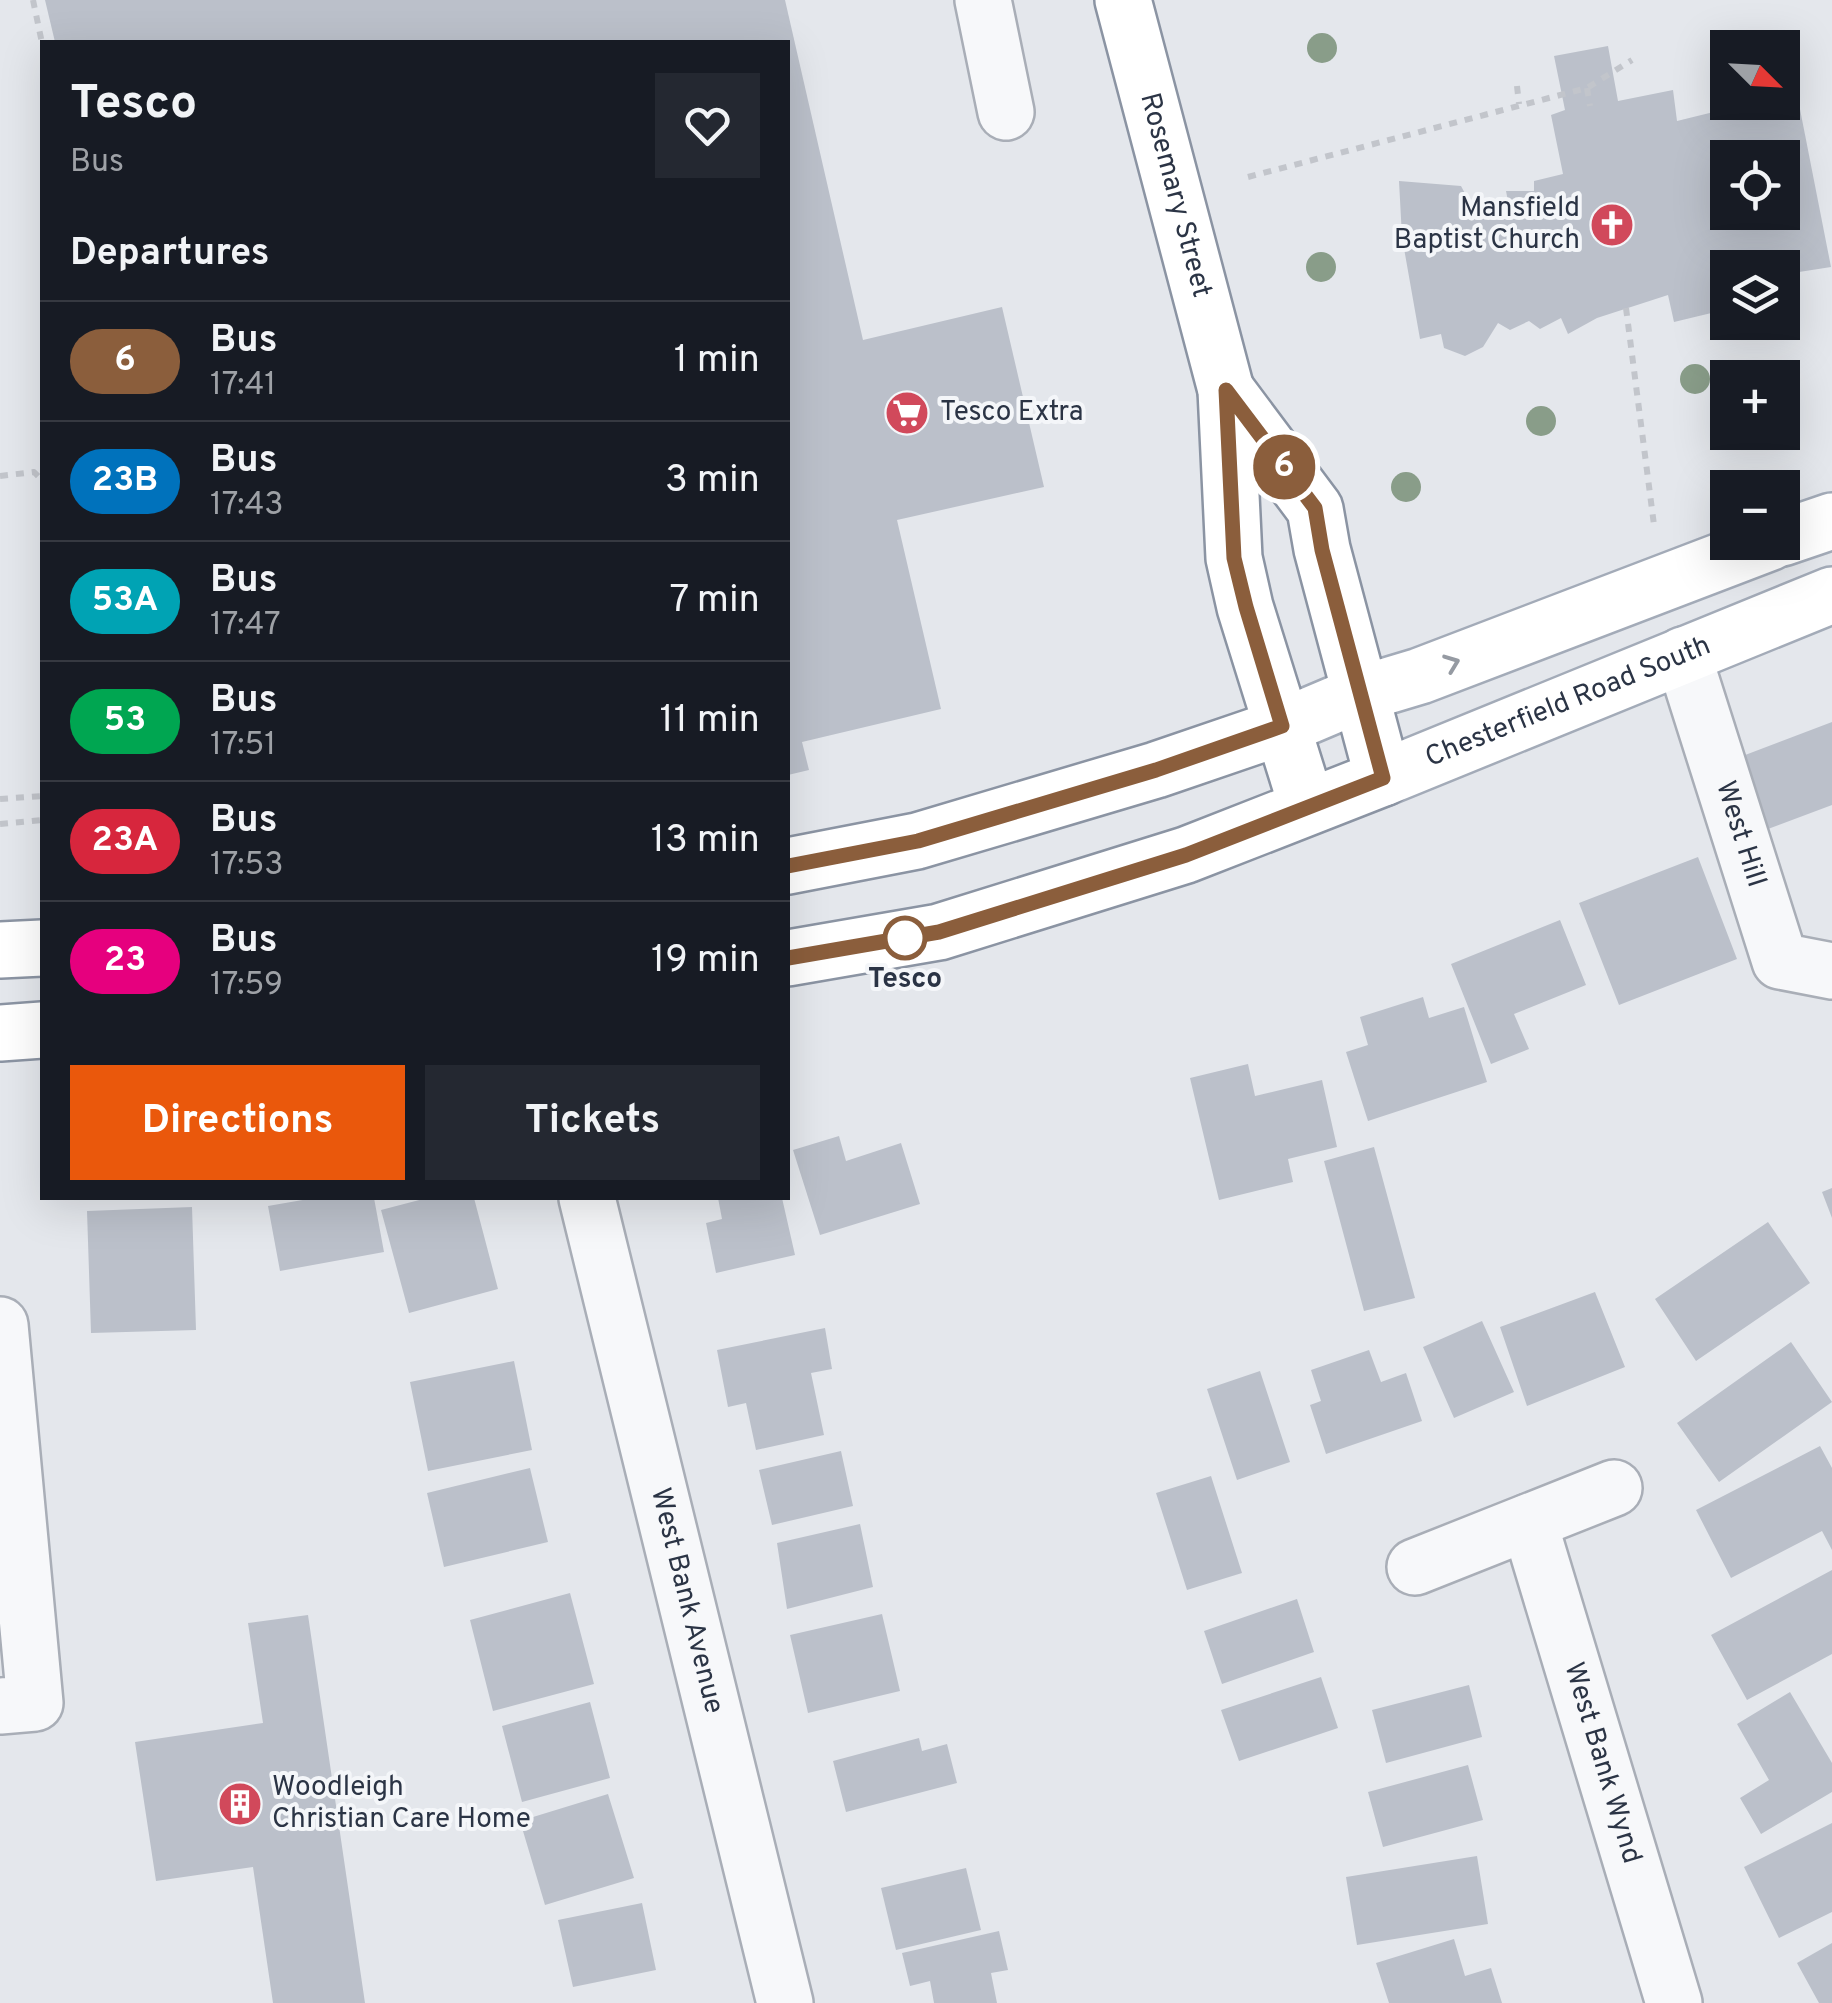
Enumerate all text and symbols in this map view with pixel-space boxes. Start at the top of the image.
north arrow [1710,30,1800,120]
map controls [1710,30,1800,560]
button: heart [655,73,760,178]
text: Tesco [70,75,197,135]
street label: Rosemary Street [1130,89,1219,301]
button: locate [1710,140,1800,230]
text: Bus [70,143,124,183]
place label: Mansfield Baptist Church [1394,191,1580,259]
church icon: Mansfield Baptist Church [1589,202,1635,248]
text: Departures [70,230,270,279]
button: layers [1710,250,1800,340]
text: Bus [210,317,277,366]
text: 1 min [674,337,760,386]
text: 6 [114,339,136,383]
button: + [1710,360,1800,450]
text: 17:41 [210,366,276,406]
supermarket icon: Tesco Extra [884,390,930,436]
place label: Tesco Extra [940,395,1083,431]
line badge: 6 [1252,434,1316,500]
text: Bus [210,437,277,486]
text: 6 [1273,445,1295,489]
text: 3 min [665,457,760,506]
text: 23B [92,459,158,503]
button: − [1710,470,1800,560]
text: 17:43 [210,486,284,526]
text: Bus [210,557,277,606]
text: 7 min [670,577,760,626]
text: 53A [92,579,158,623]
text: 17:47 [210,606,281,646]
street label: Chesterfield Road South [1420,628,1716,777]
one-way arrow [1443,655,1460,675]
text: Bus [210,677,277,726]
text: 11 min [659,697,760,746]
text: 53 [104,699,146,743]
text: 17:51 [210,726,276,766]
street label: West Hill [1706,777,1773,892]
text: Bus [210,797,277,846]
text: 13 min [651,817,760,866]
text: 23A [92,819,158,863]
text: 17:53 [210,846,284,886]
text: Bus [210,917,277,966]
marker: Tesco [884,917,926,959]
text: 19 min [651,937,760,986]
text: 23 [104,939,146,983]
place label: Tesco [868,962,942,998]
text: 17:59 [210,966,283,1006]
button: Directions [70,1065,405,1180]
button: Tickets [425,1065,760,1180]
street label: West Bank Avenue [641,1484,731,1718]
street label: West Bank Wynd [1554,1658,1649,1868]
place label: Woodleigh Christian Care Home [272,1770,531,1838]
building icon: Woodleigh Christian Care Home [217,1781,263,1827]

